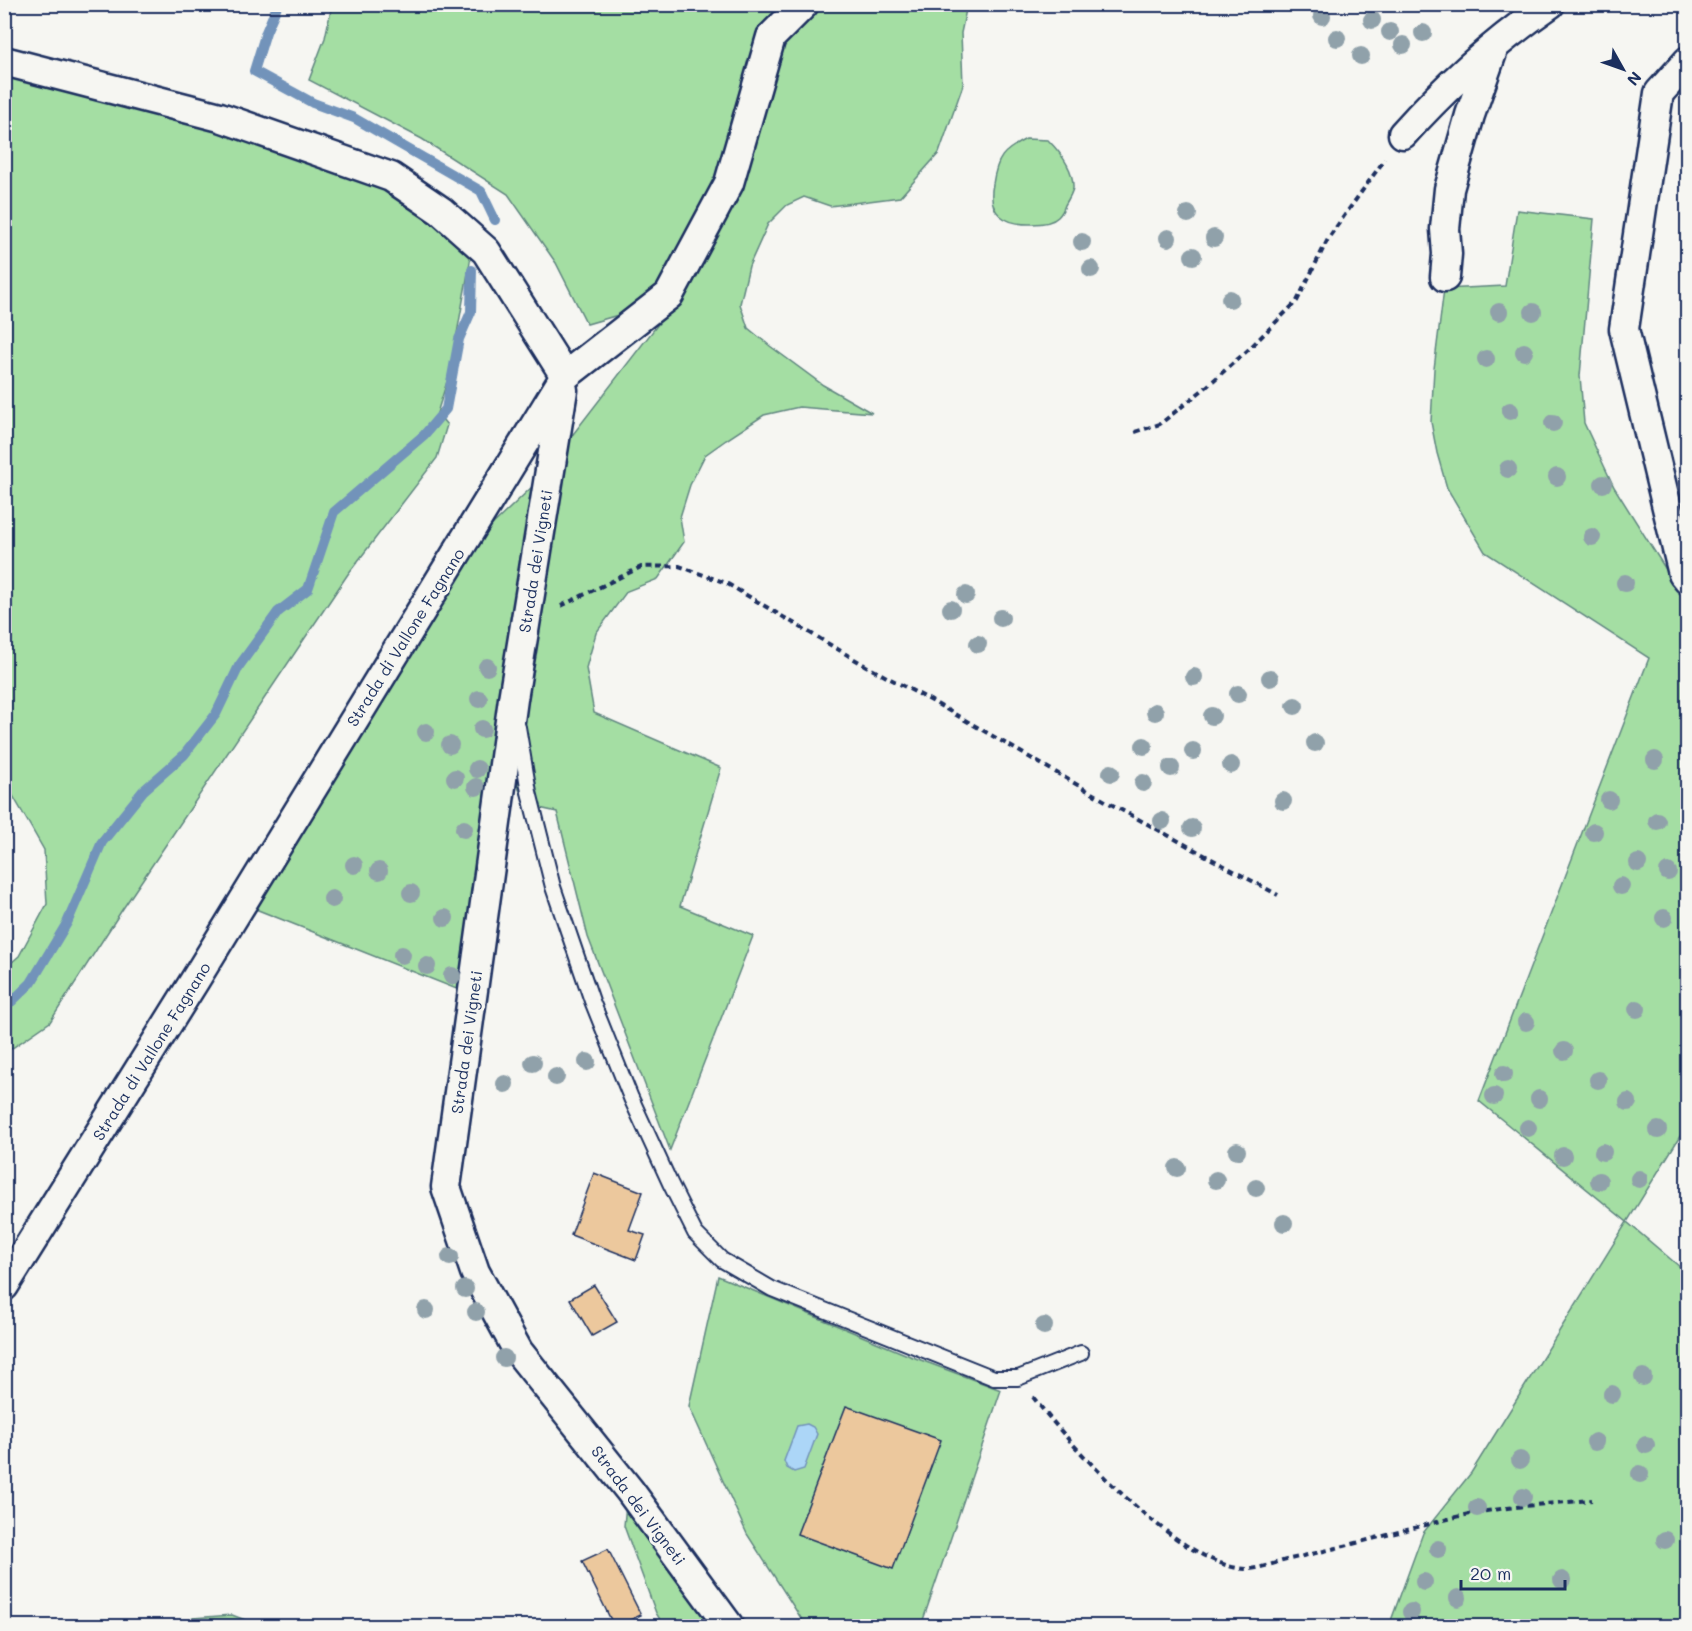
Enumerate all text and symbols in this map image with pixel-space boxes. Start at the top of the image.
north arrow [1593,39,1653,99]
text: N [1623,68,1647,90]
street label: Strada dei Vigneti [513,488,557,634]
street label: Strada di Vallone Fagnano [341,544,469,730]
street label: Strada di Vallone Fagnano [87,958,215,1144]
street label: Strada dei Vigneti [446,969,486,1115]
street label: Strada dei Vigneti [587,1441,691,1569]
scale bar [1461,1553,1564,1591]
text: 20 m [1470,1561,1511,1585]

